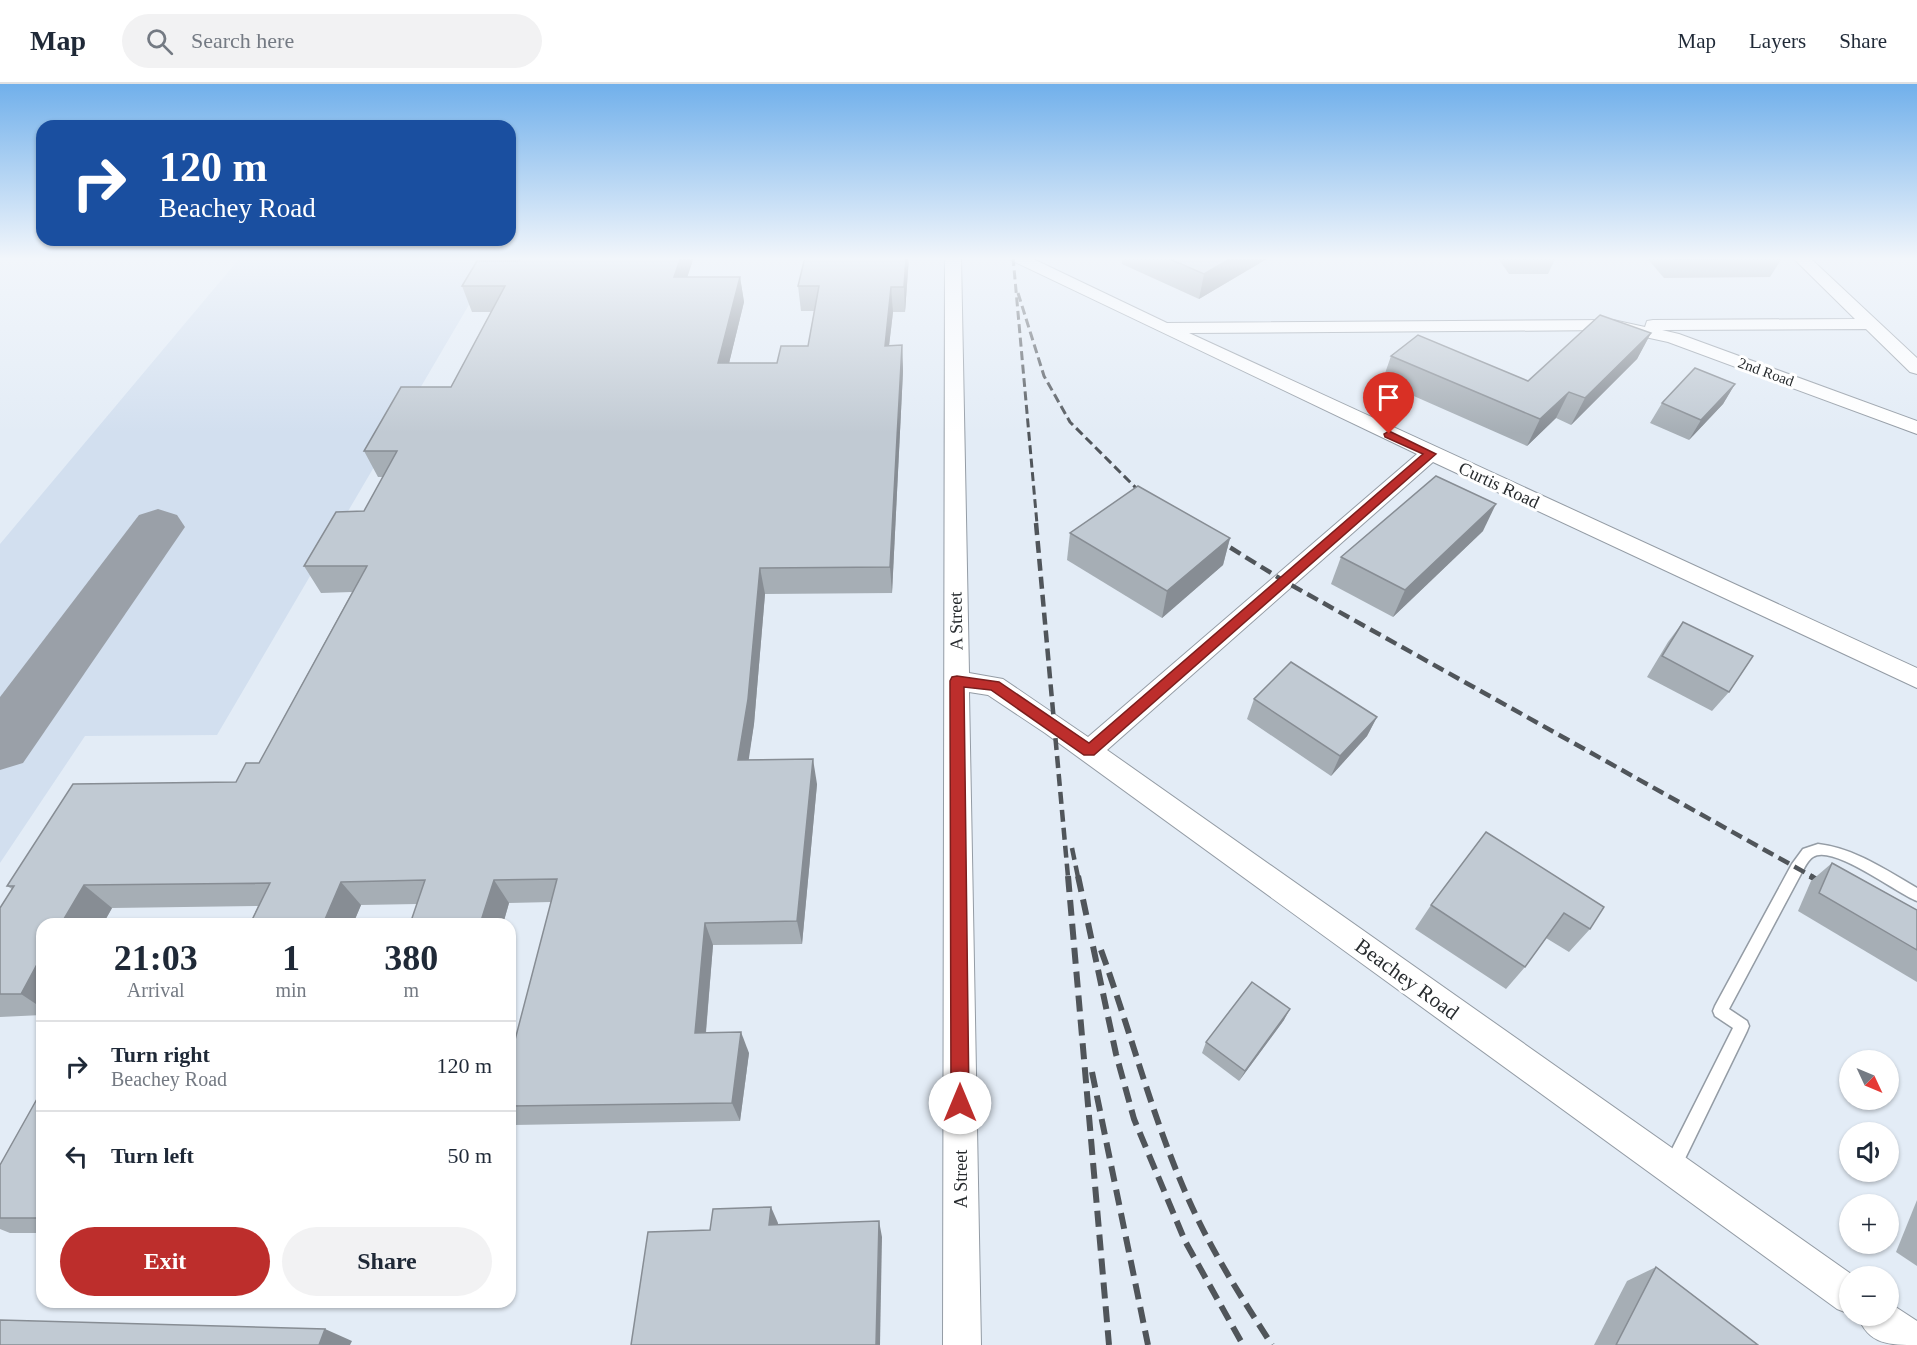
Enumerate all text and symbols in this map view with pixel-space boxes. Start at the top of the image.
search box [122,14,542,68]
text: Map [30,25,86,56]
icon: search [143,25,176,58]
text: Search here [191,28,294,53]
text: Map [1678,29,1716,53]
text: Layers [1749,29,1806,53]
text: Share [1839,29,1887,53]
icon: right [60,144,138,222]
text: 120 m [159,144,268,190]
text: Beachey Road [159,193,316,223]
street label: 2nd Road [1736,355,1796,390]
pin [1363,372,1414,434]
icon: arrive [1372,381,1405,414]
street label: Curtis Road [1456,458,1542,512]
street label: A Street [945,592,967,650]
street label: Beachey Road [1351,933,1464,1025]
text: 21:03 [114,938,198,978]
text: 1 [282,938,300,978]
text: 380 [384,938,438,978]
text: Arrival [127,979,185,1001]
text: min [275,979,307,1001]
text: m [404,979,419,1001]
text: Turn right [111,1042,210,1067]
icon: right [60,1050,93,1083]
north arrow [1839,1050,1899,1110]
map controls [1839,1050,1899,1326]
text: 120 m [436,1053,492,1078]
text: Beachey Road [111,1068,227,1090]
position arrow [928,1071,992,1135]
button: sound [1839,1122,1899,1182]
icon: left [60,1140,93,1173]
text: Turn left [111,1143,194,1168]
text: 50 m [447,1143,492,1168]
street label: A Street [951,1150,971,1208]
button: + [1839,1194,1899,1254]
button: Exit [60,1227,270,1296]
button: Share [282,1227,492,1296]
button: − [1839,1266,1899,1326]

